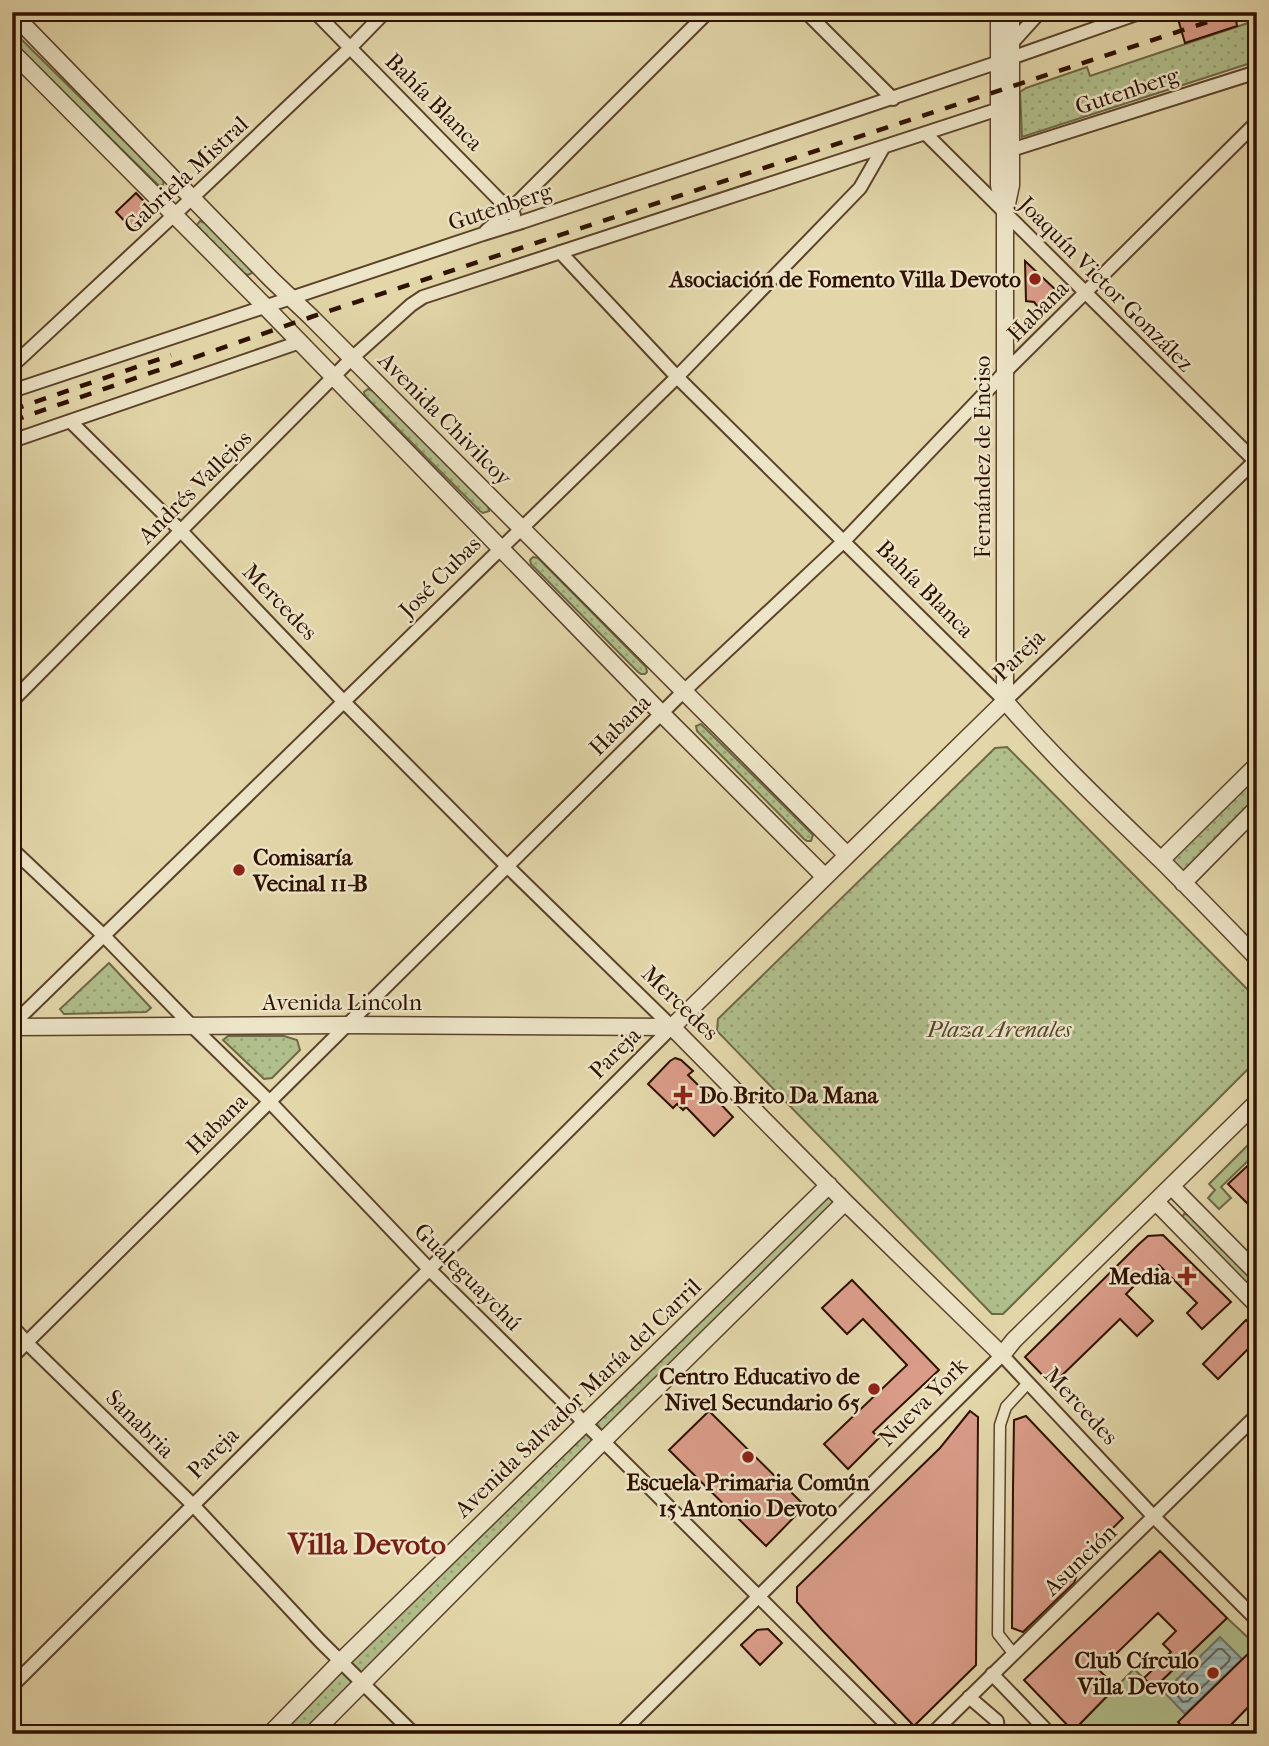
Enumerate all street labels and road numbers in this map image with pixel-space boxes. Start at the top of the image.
street label: Bahía Blanca [380,48,489,157]
street label: Gutenberg [1072,61,1183,120]
street label: Gabriela Mistral [118,110,254,239]
street label: Gutenberg [445,177,556,236]
street label: Joaquín Victor González [1011,189,1199,377]
street label: Habana [1002,275,1074,347]
street label: Avenida Chivilcoy [372,346,518,492]
street label: Fernández de Enciso [969,356,996,558]
street label: Andrés Vallejos [132,425,257,550]
street label: José Cubas [392,531,486,625]
street label: Bahía Blanca [871,535,980,644]
street label: Mercedes [237,558,323,646]
street label: Pareja [987,624,1051,686]
street label: Habana [584,689,656,761]
street label: Mercedes [636,960,724,1046]
street label: Avenida Lincoln [261,989,423,1016]
street label: Pareja [584,1021,647,1084]
street label: Habana [181,1088,253,1160]
street label: Gualeguaychú [409,1218,527,1336]
street label: Avenida Salvador María del Carril [449,1273,707,1524]
street label: Nueva York [873,1351,974,1452]
street label: Mercedes [1038,1362,1124,1450]
street label: Sanabria [100,1384,180,1464]
street label: Pareja [182,1421,245,1484]
street label: Asunción [1037,1518,1123,1602]

